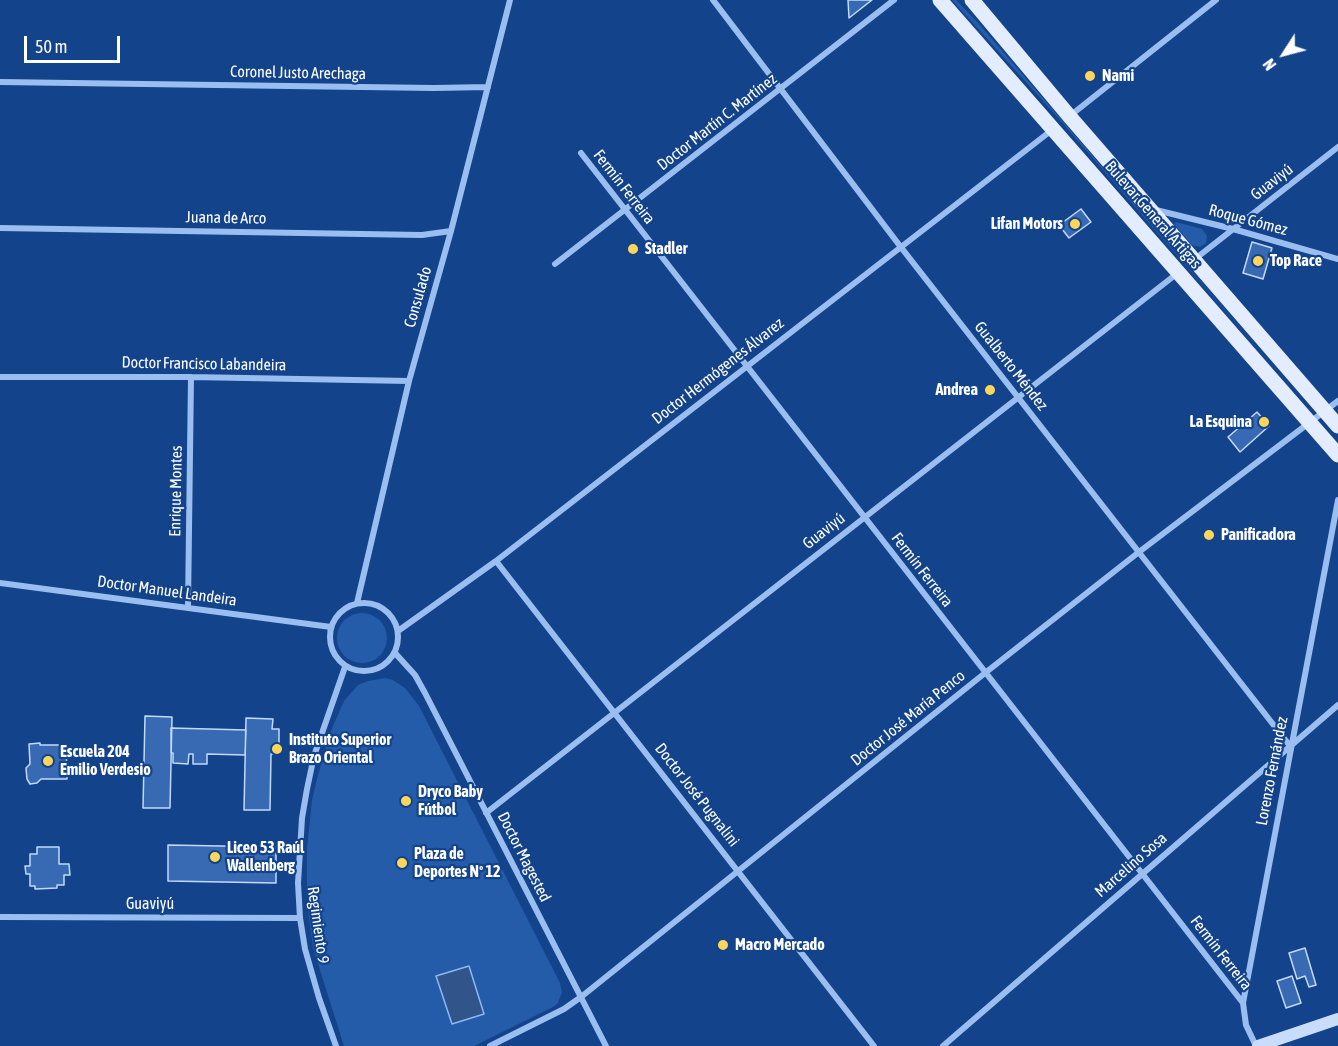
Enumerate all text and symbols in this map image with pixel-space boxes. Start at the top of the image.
scale bar [27,24,123,62]
north arrow [1254,24,1314,84]
text: 50 m [35,36,67,57]
text: N [1259,55,1280,74]
street label: Coronel Justo Arechaga [230,62,366,84]
place label: Nami [1102,66,1134,86]
street label: Doctor Martín C. Martínez [653,69,781,175]
marker: Nami [1083,69,1097,83]
street label: Fermín Ferreira [589,146,659,228]
street label: Bulevar General Artigas [1101,157,1205,273]
street label: Guaviyú [1247,160,1297,204]
street label: Roque Gómez [1206,200,1290,240]
street label: Juana de Arco [185,208,267,228]
place label: Lifan Motors [991,214,1063,234]
marker: Lifan Motors [1068,217,1082,231]
place label: Stadler [645,239,687,259]
marker: Stadler [626,242,640,256]
place label: Top Race [1270,251,1322,271]
marker: Top Race [1251,254,1265,268]
street label: Consulado [400,264,436,330]
street label: Doctor Hermógenes Álvarez [648,314,788,428]
street label: Gualberto Méndez [970,318,1052,414]
street label: Doctor Francisco Labandeira [122,353,286,375]
place label: Andrea [935,380,978,400]
marker: Andrea [983,383,997,397]
place label: La Esquina [1190,412,1252,432]
marker: La Esquina [1257,415,1271,429]
street label: Enrique Montes [166,445,186,537]
street label: Guaviyú [799,509,849,553]
place label: Panificadora [1221,525,1296,545]
marker: Panificadora [1202,528,1216,542]
street label: Fermín Ferreira [887,529,957,611]
street label: Doctor Manuel Landeira [96,572,238,610]
street label: Doctor José María Penco [847,666,969,770]
street label: Lorenzo Fernández [1252,715,1292,827]
place label: Instituto Superior Brazo Oriental [289,730,391,768]
street label: Doctor José Pugnalini [651,739,743,851]
place label: Escuela 204 Emilio Verdesio [60,742,151,780]
marker: Instituto Superior Brazo Oriental [270,742,284,756]
marker: Escuela 204 Emilio Verdesio [41,754,55,768]
place label: Dryco Baby Fútbol [418,782,483,820]
marker: Dryco Baby Fútbol [399,794,413,808]
street label: Doctor Magested [493,809,555,905]
street label: Marcelino Sosa [1091,829,1171,901]
place label: Liceo 53 Raúl Wallenberg [227,838,304,876]
place label: Plaza de Deportes Nº 12 [414,844,500,882]
marker: Liceo 53 Raúl Wallenberg [208,850,222,864]
marker: Plaza de Deportes Nº 12 [395,856,409,870]
street label: Regimiento 9 [303,885,333,965]
street label: Guaviyú [126,894,174,914]
street label: Fermín Ferreira [1186,912,1256,994]
place label: Macro Mercado [735,935,825,955]
marker: Macro Mercado [716,938,730,952]

